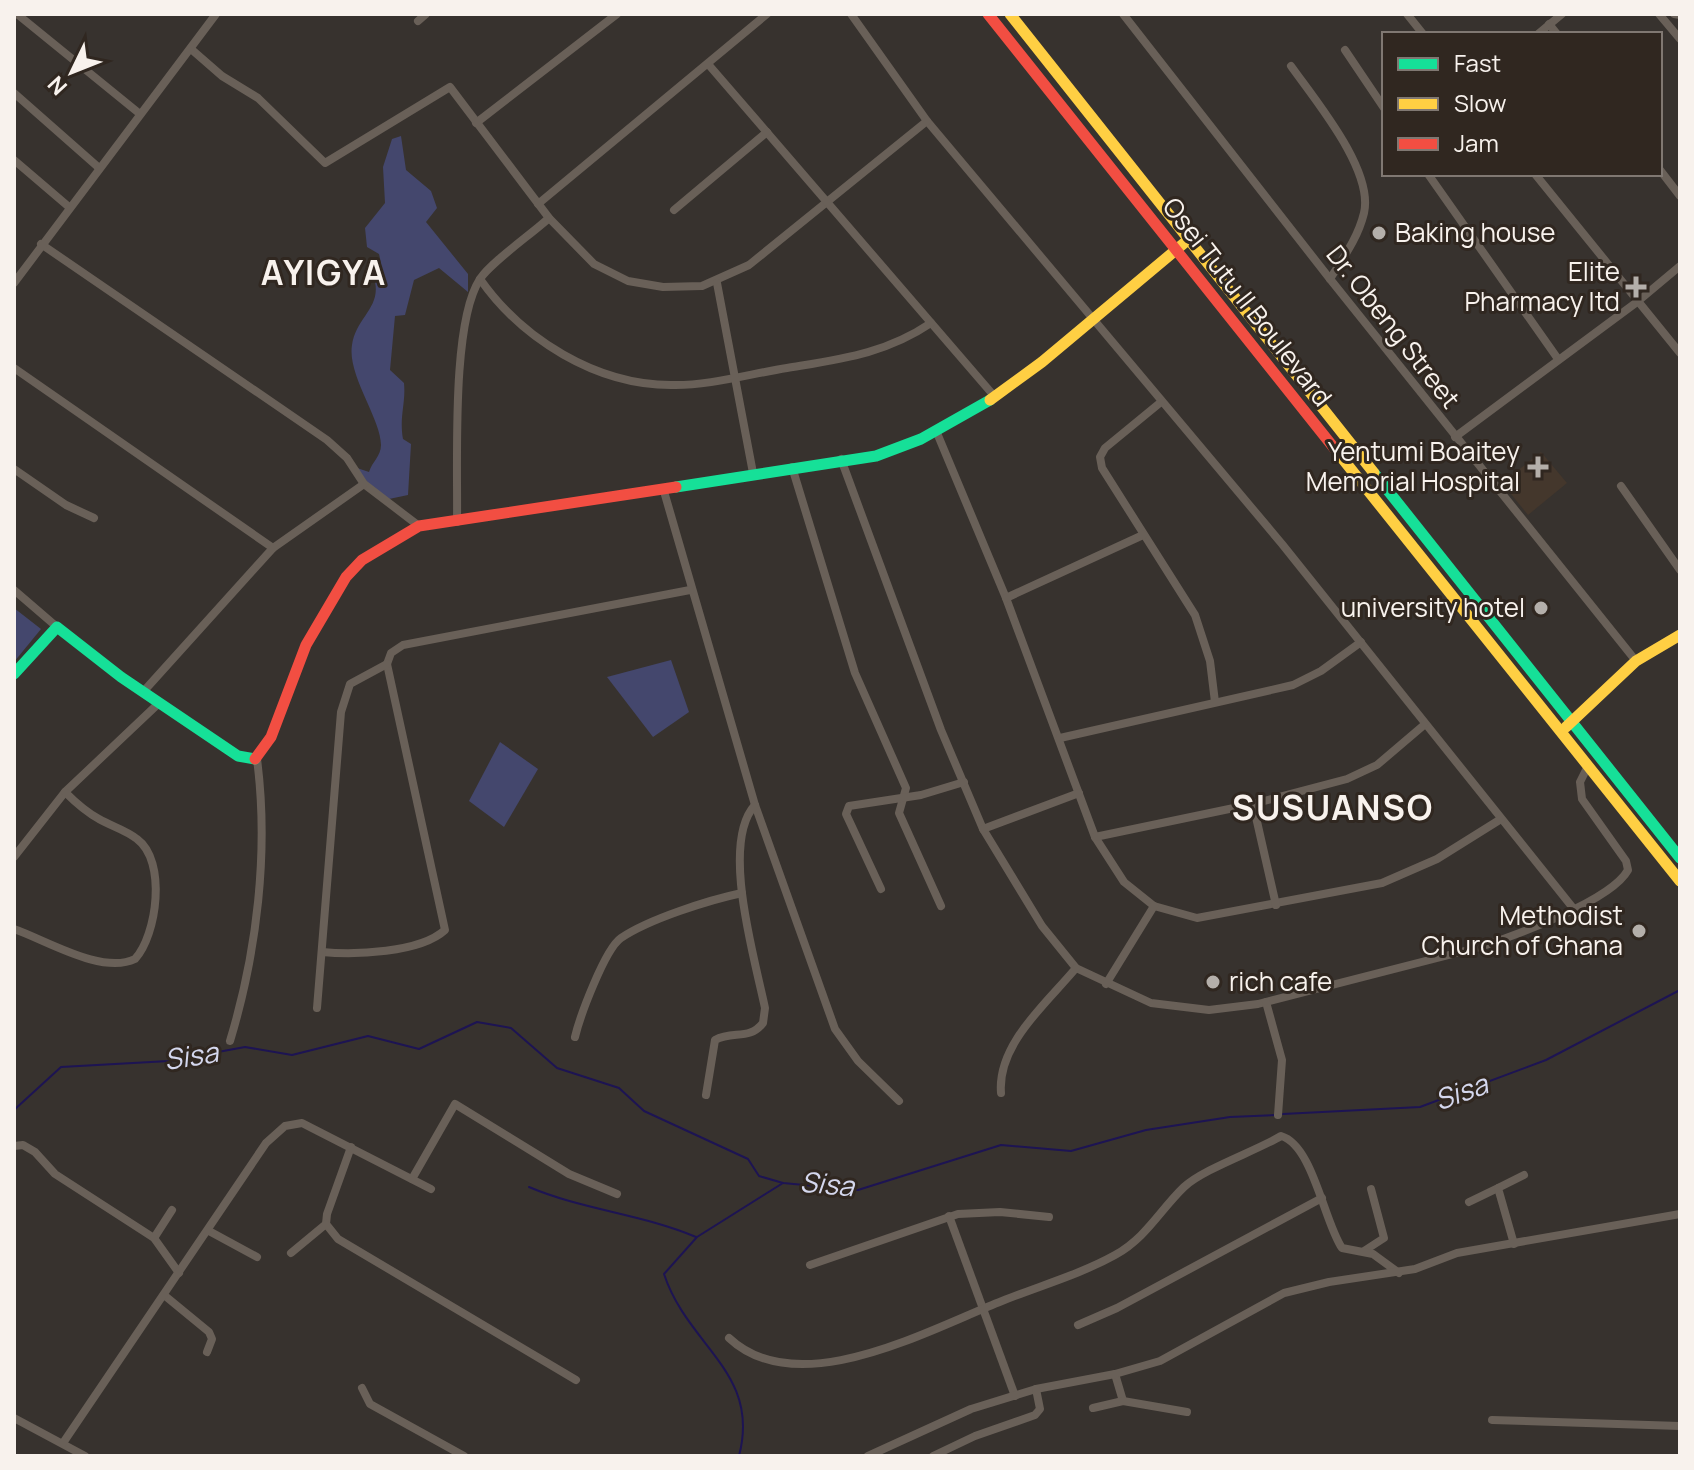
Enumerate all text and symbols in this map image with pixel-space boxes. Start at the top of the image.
north arrow [32,32,112,112]
legend [1382,32,1662,176]
text: Fast [1454,46,1501,79]
text: N [41,70,74,102]
text: Slow [1454,86,1507,119]
text: Jam [1454,126,1499,159]
street label: Osei Tutu II Boulevard [1155,189,1341,413]
place label: Baking house [1395,214,1556,250]
marker: Baking house [1370,224,1388,242]
street label: Dr. Obeng Street [1319,237,1469,415]
district label: AYIGYA [261,249,387,295]
place label: Elite Pharmacy ltd [1464,253,1620,319]
marker: Elite Pharmacy ltd [1627,278,1645,296]
place label: Yentumi Boaitey Memorial Hospital [1306,433,1520,499]
marker: Yentumi Boaitey Memorial Hospital [1527,456,1549,478]
place label: university hotel [1341,589,1525,625]
marker: university hotel [1532,599,1550,617]
district label: SUSUANSO [1232,784,1434,830]
place label: Methodist Church of Ghana [1421,897,1623,963]
marker: Methodist Church of Ghana [1630,922,1648,940]
place label: rich cafe [1229,963,1332,999]
marker: rich cafe [1204,973,1222,991]
water label: Sisa [161,1032,222,1078]
water label: Sisa [1429,1063,1494,1118]
water label: Sisa [799,1162,857,1204]

